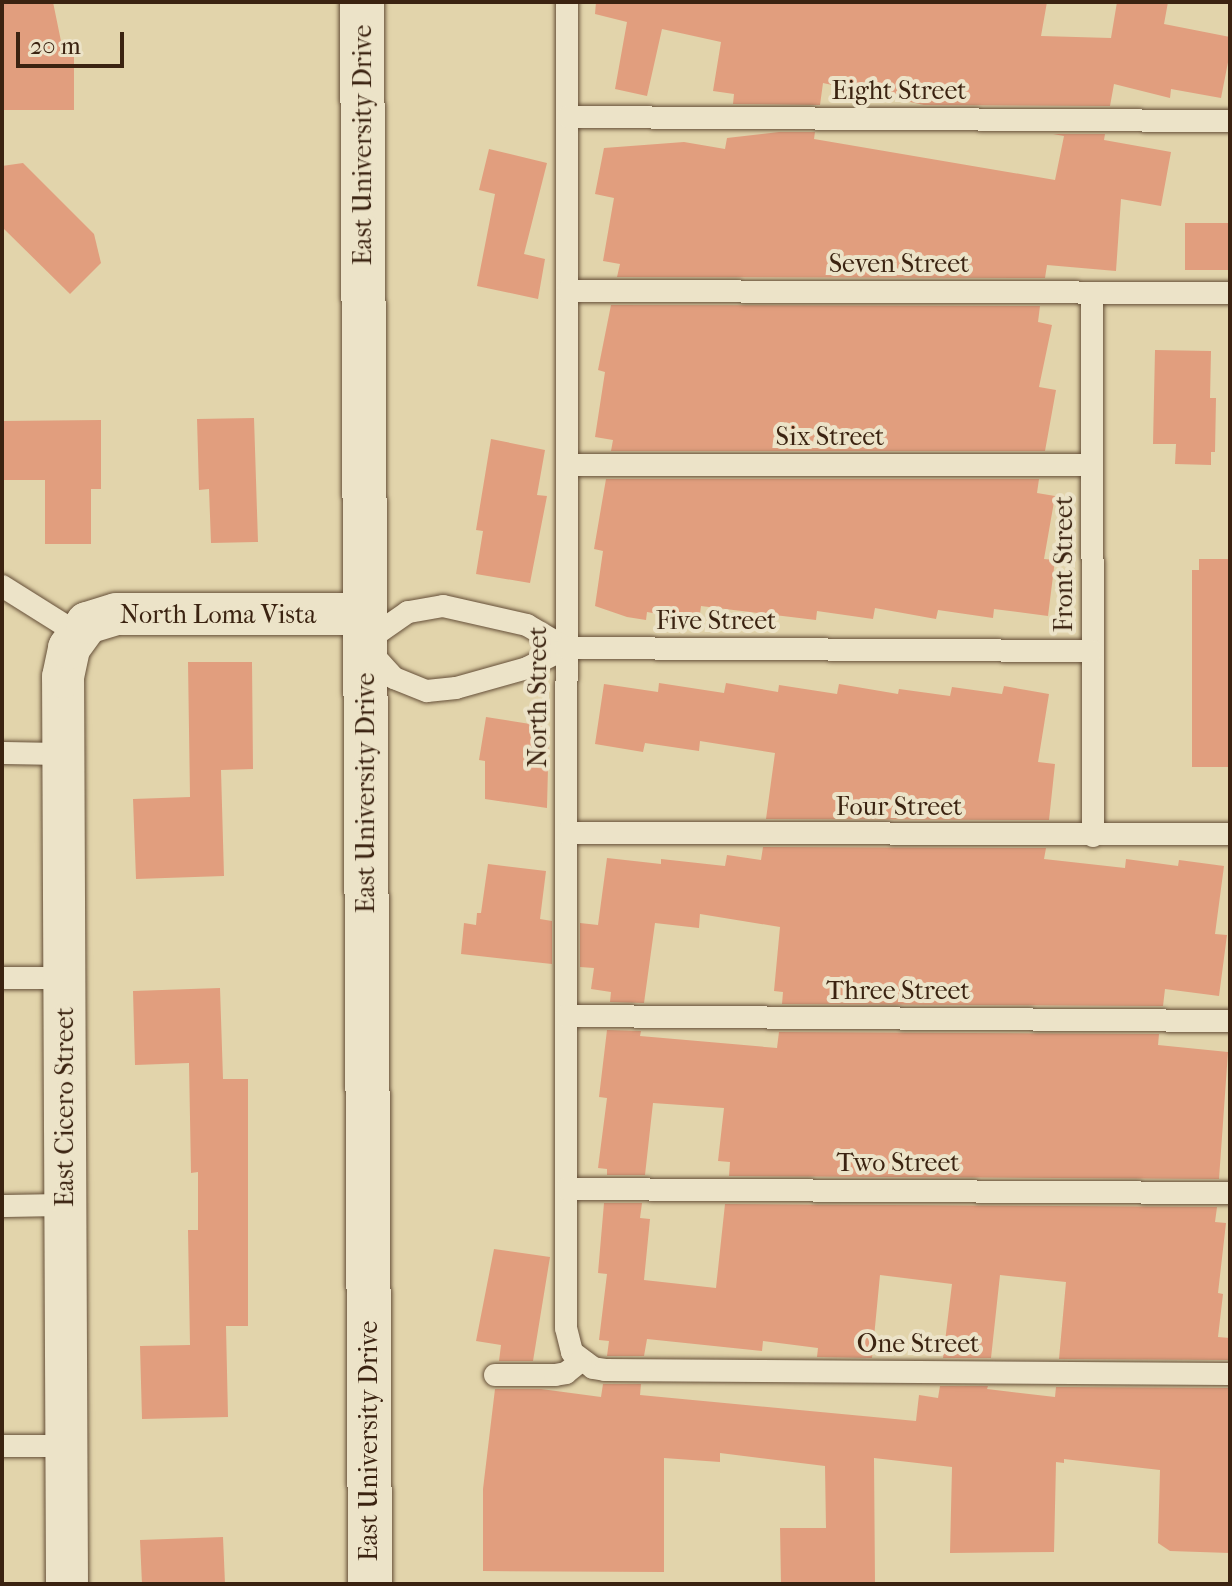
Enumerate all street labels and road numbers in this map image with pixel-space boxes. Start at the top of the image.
street label: East University Drive [347,25,379,265]
street label: Eight Street [831,75,967,107]
street label: Seven Street [829,248,969,280]
street label: Six Street [776,421,884,453]
street label: Front Street [1048,496,1080,632]
street label: North Loma Vista [120,599,316,631]
street label: Five Street [656,605,776,637]
street label: North Street [522,626,554,768]
street label: East University Drive [350,673,382,913]
street label: Four Street [836,791,962,823]
street label: Three Street [826,975,970,1007]
street label: East Cicero Street [49,1007,81,1207]
street label: Two Street [836,1147,960,1179]
street label: East University Drive [353,1321,385,1561]
street label: One Street [857,1328,979,1360]

